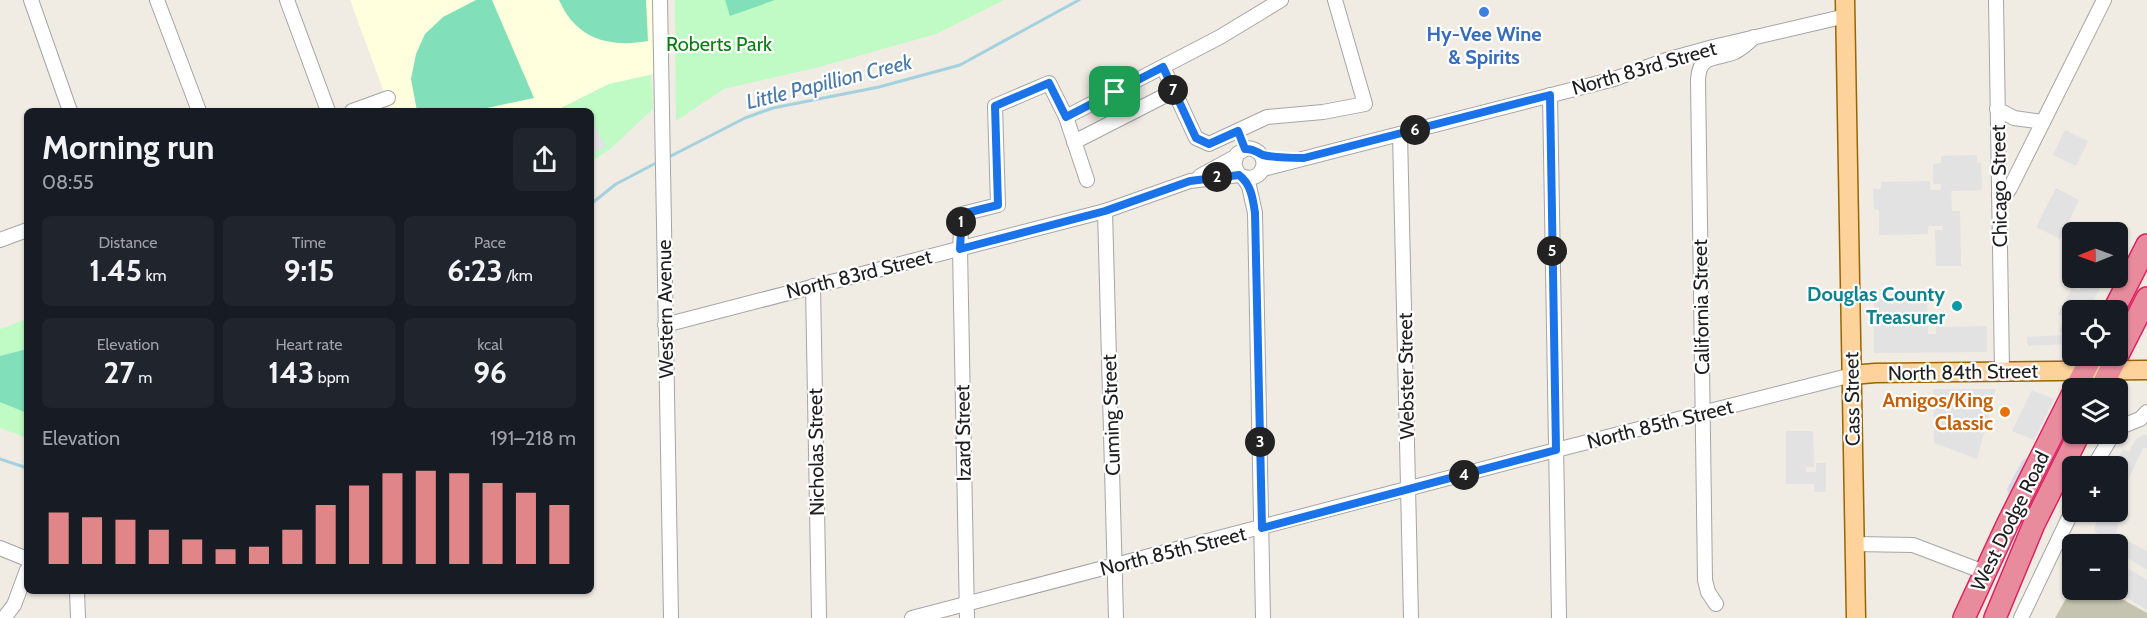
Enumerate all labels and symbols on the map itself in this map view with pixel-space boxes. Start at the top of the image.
marker: Hy-Vee Wine & Spirits [1477,5,1491,19]
place label: Hy-Vee Wine & Spirits [1427,22,1541,69]
park label: Roberts Park [666,32,772,56]
street label: North 83rd Street [1569,36,1719,100]
water label: Little Papillion Creek [743,49,915,114]
pin [1089,66,1140,117]
pin: 7 [1158,75,1188,105]
pin: 6 [1400,115,1430,145]
street label: Chicago Street [1986,124,2012,248]
pin: 2 [1202,162,1232,192]
pin: 1 [946,207,976,237]
north arrow [2062,222,2128,288]
pin: 5 [1537,236,1567,266]
street label: Western Avenue [652,239,678,379]
street label: California Street [1688,239,1714,375]
street label: North 83rd Street [784,244,935,304]
place label: Douglas County Treasurer [1807,282,1945,329]
marker: Douglas County Treasurer [1950,299,1964,313]
street label: Webster Street [1393,312,1419,440]
street label: Cass Street [1839,351,1865,446]
street label: Cuming Street [1097,354,1125,476]
street label: North 84th Street [1888,359,2039,385]
street label: Izard Street [950,384,976,482]
street label: Nicholas Street [803,388,829,516]
place label: Amigos/King Classic [1882,388,1993,435]
street label: North 85th Street [1585,394,1736,454]
marker: Amigos/King Classic [1998,405,2012,419]
pin: 3 [1245,427,1275,457]
street label: West Dodge Road [1966,447,2054,595]
pin: 4 [1449,460,1479,490]
street label: North 85th Street [1098,521,1249,581]

